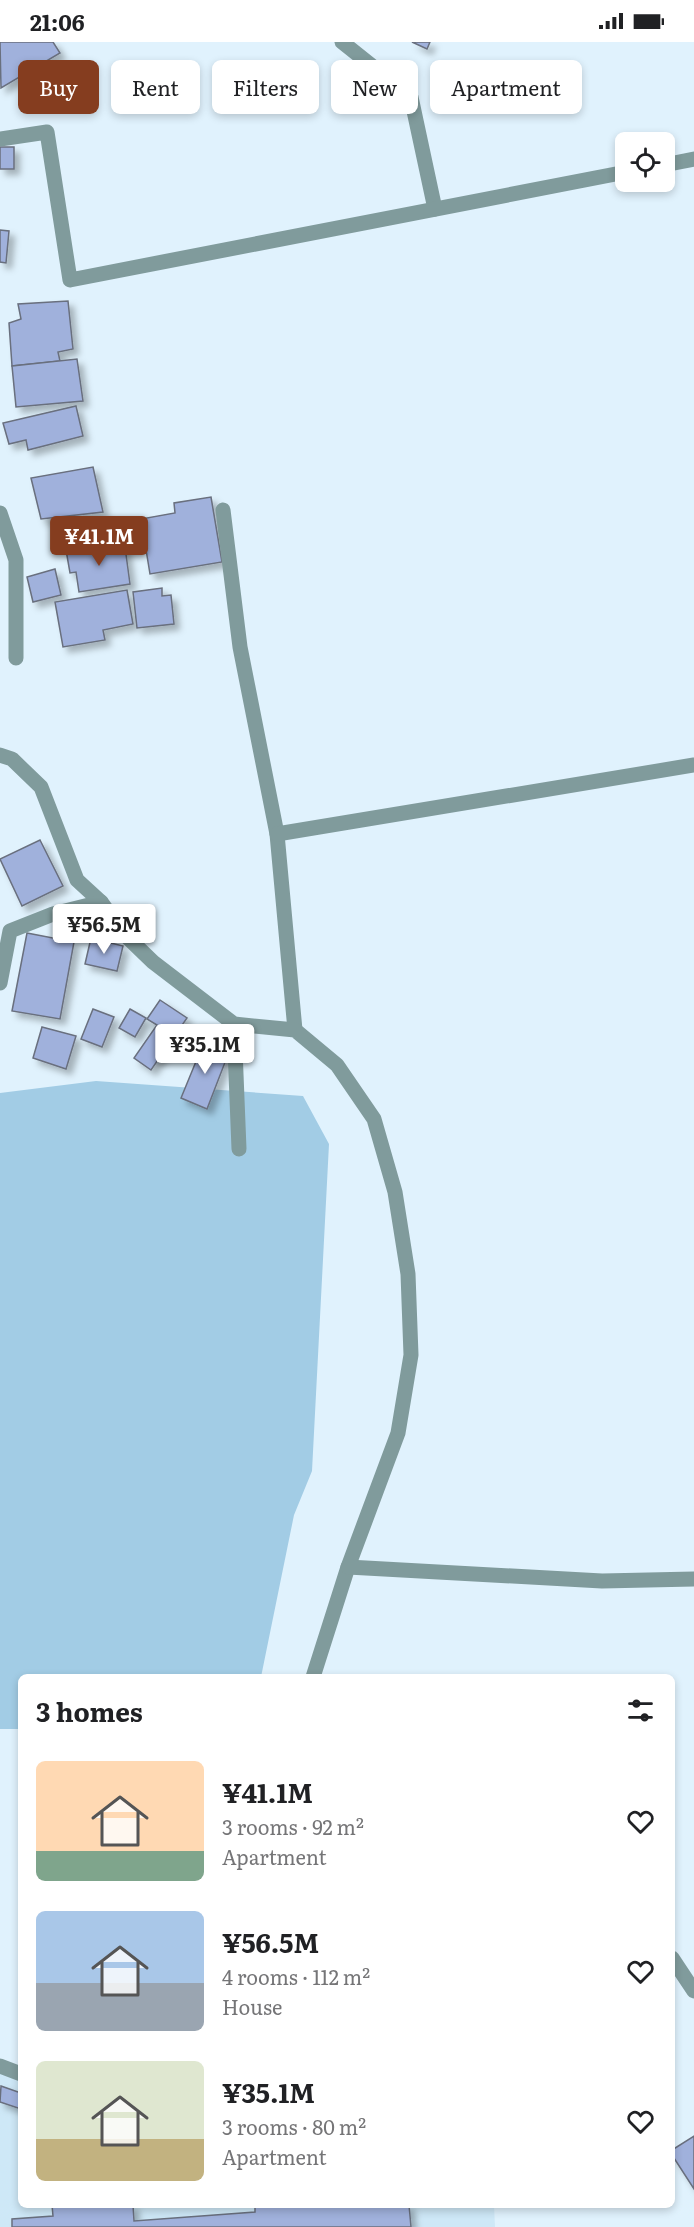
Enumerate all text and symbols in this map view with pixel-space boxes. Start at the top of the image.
text: 21:06 [30,5,85,38]
chip: Buy [18,60,99,114]
chip: Rent [111,60,200,114]
chip: Filters [212,60,319,114]
chip: New [331,60,418,114]
chip: Apartment [430,60,582,114]
map controls [615,132,675,192]
button: locate [615,132,675,192]
pin: ¥41.1M [50,516,148,567]
text: ¥41.1M [64,520,134,550]
pin: ¥56.5M [55,904,153,955]
text: ¥56.5M [67,908,141,938]
pin: ¥35.1M [156,1024,254,1075]
text: ¥35.1M [169,1028,241,1058]
text: 3 homes [36,1691,143,1730]
icon: filters [624,1694,657,1727]
text: ¥41.1M [222,1772,313,1811]
icon: home [84,1785,156,1857]
icon: heart [624,1805,657,1838]
text: 3 rooms · 92 m² [222,1811,364,1841]
text: Apartment [222,1841,327,1871]
text: ¥56.5M [222,1922,319,1961]
icon: home [84,1935,156,2007]
icon: heart [624,1955,657,1988]
text: 4 rooms · 112 m² [222,1961,370,1991]
text: House [222,1991,282,2021]
text: ¥35.1M [222,2072,315,2111]
icon: home [84,2085,156,2157]
icon: heart [624,2105,657,2138]
text: 3 rooms · 80 m² [222,2111,366,2141]
text: Apartment [222,2141,327,2171]

